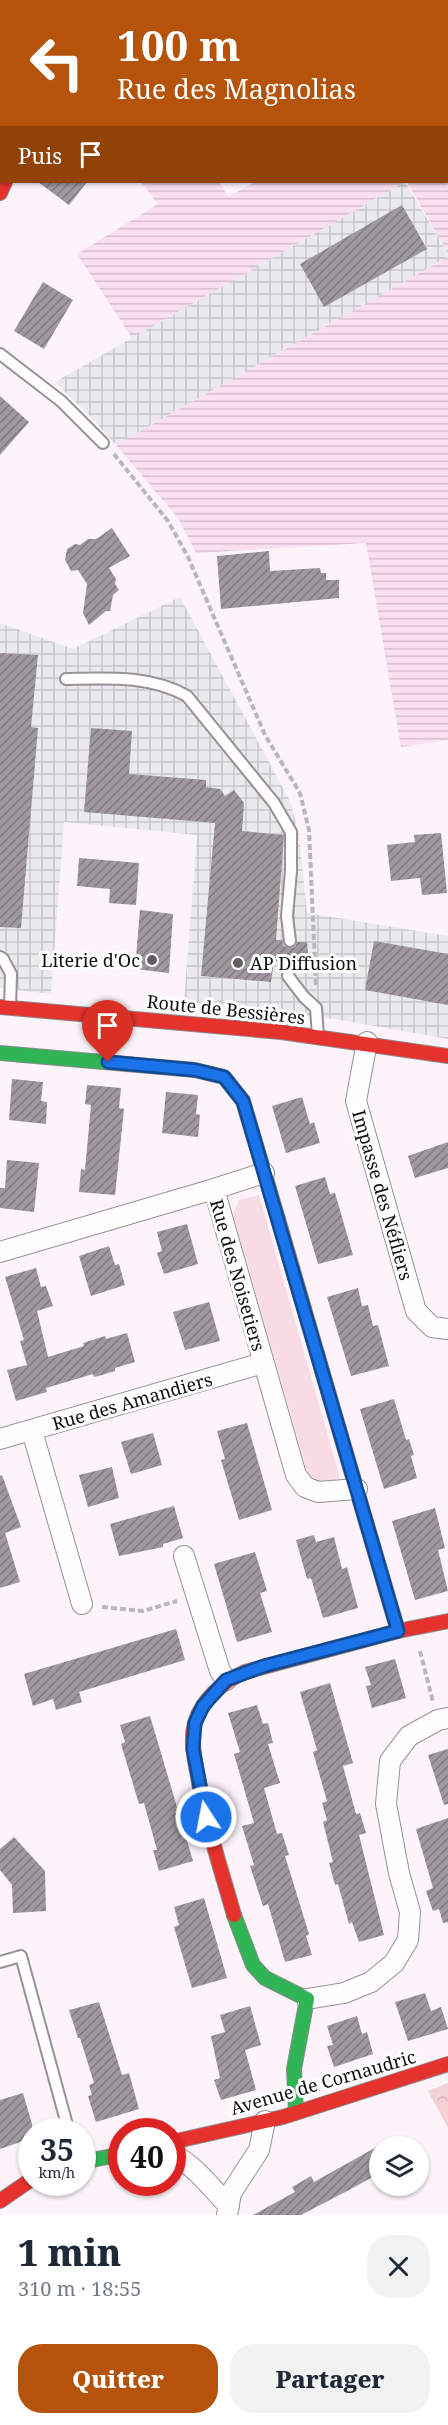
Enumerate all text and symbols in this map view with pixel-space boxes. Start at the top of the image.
text: 100 m [117,16,241,73]
icon: left [18,24,96,102]
text: Rue des Magnolias [117,70,356,107]
icon: arrive [74,138,107,171]
text: Puis [18,140,62,170]
place label: Literie d'Oc [41,948,140,972]
place label: AP Diffusion [250,951,358,975]
marker: Literie d'Oc [145,953,159,967]
marker: AP Diffusion [231,956,245,970]
street label: Route de Bessières [146,989,306,1029]
pin [82,1000,133,1062]
icon: arrive [91,1009,124,1042]
street label: Impasse des Néfliers [347,1107,419,1283]
street label: Rue des Noisetiers [205,1196,271,1354]
street label: Rue des Amandiers [49,1367,215,1435]
position arrow [174,1785,238,1849]
street label: Avenue de Cornaudric [228,2044,419,2120]
speed limit sign: 40 [108,2118,186,2196]
text: 35 [40,2129,74,2170]
map controls [369,2136,429,2196]
button: layers [369,2136,429,2196]
text: km/h [39,2162,75,2182]
text: 1 min [18,2228,121,2277]
button: close [367,2235,430,2298]
text: 310 m · 18:55 [18,2275,141,2302]
button: Quitter [18,2344,218,2413]
button: Partager [230,2344,430,2413]

